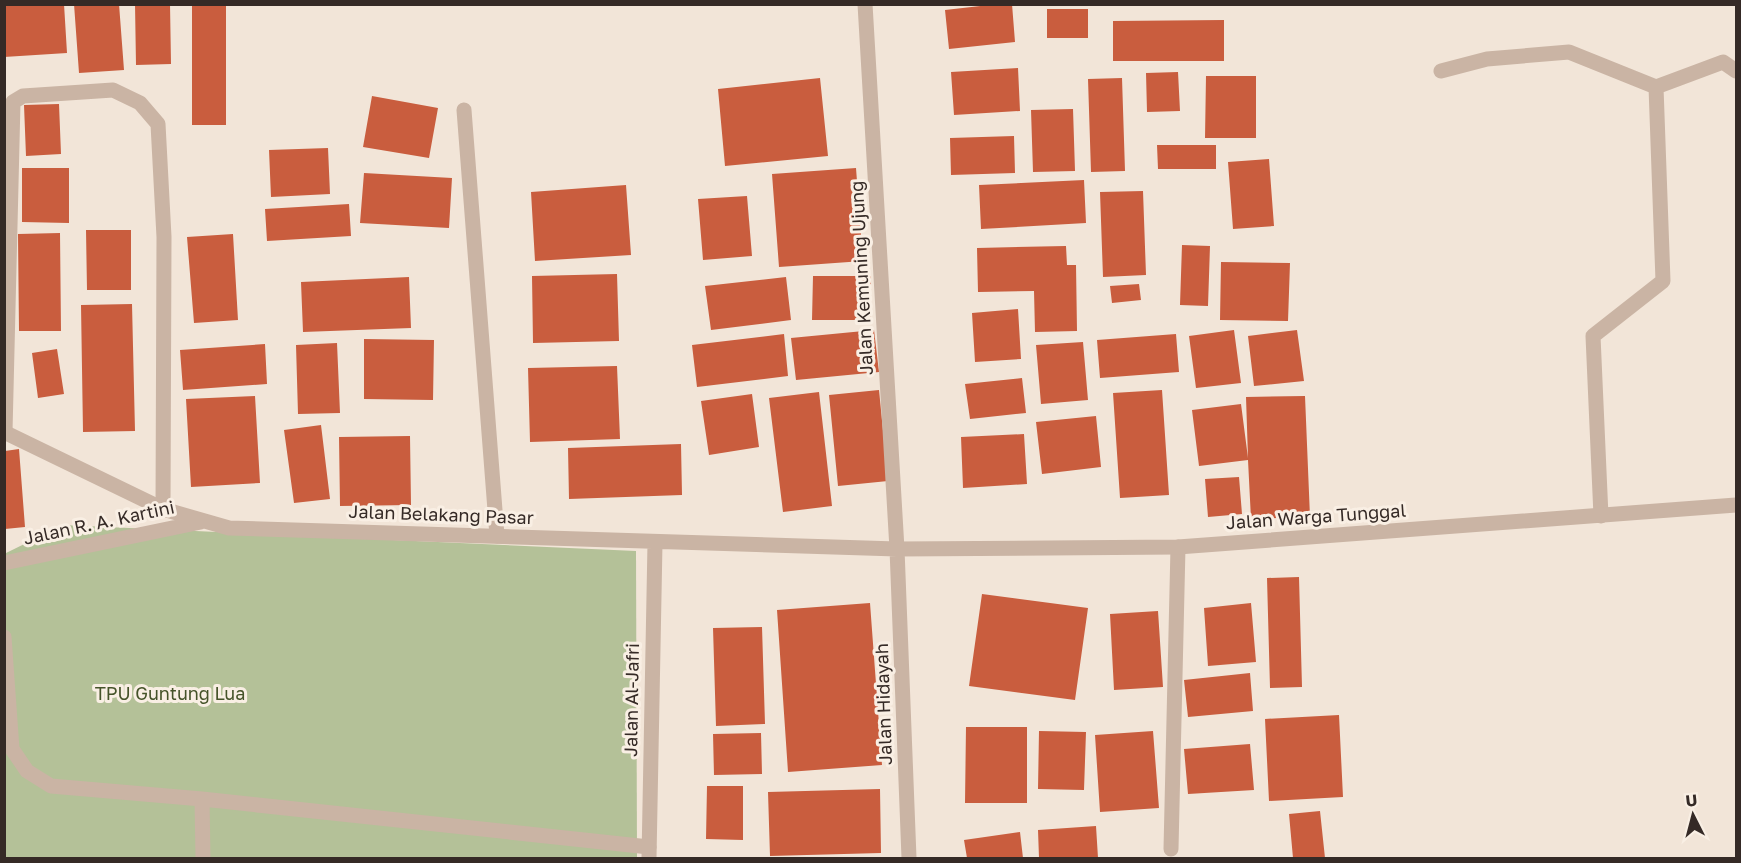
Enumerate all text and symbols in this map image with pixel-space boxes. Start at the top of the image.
street label: Jalan Kemuning Ujung [845,180,877,376]
street label: Jalan R. A. Kartini [21,495,176,549]
street label: Jalan Warga Tunggal [1225,499,1407,533]
street label: Jalan Belakang Pasar [348,500,534,528]
street label: Jalan Al-Jafri [619,643,643,757]
street label: Jalan Hidayah [870,643,896,765]
park label: TPU Guntung Lua [95,682,245,704]
north arrow [1663,785,1723,845]
text: U [1685,790,1698,811]

